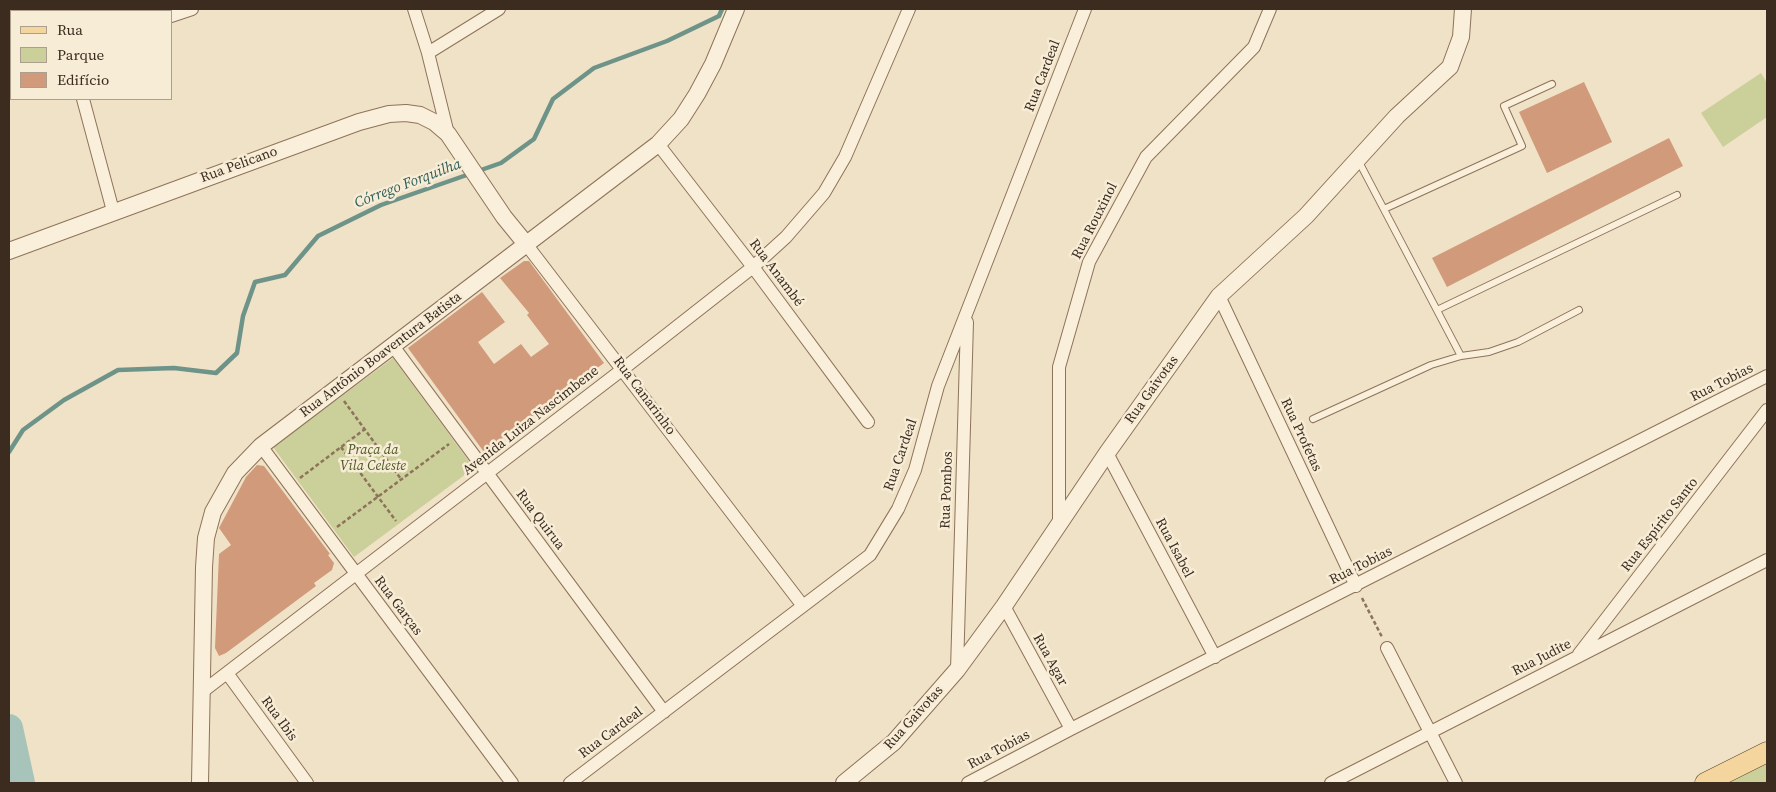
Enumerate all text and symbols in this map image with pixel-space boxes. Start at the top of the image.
legend [10,10,172,100]
text: Rua [57,19,83,40]
street label: Rua Cardeal [1022,38,1064,114]
text: Parque [57,44,104,65]
text: Edifício [57,69,109,90]
street label: Rua Pelicano [198,143,280,187]
water label: Córrego Forquilha [352,155,464,213]
street label: Rua Rouxinol [1068,180,1122,262]
street label: Rua Anambé [745,236,807,310]
street label: Rua Antônio Boaventura Batista [297,289,465,421]
street label: Rua Gaivotas [1122,353,1182,427]
street label: Rua Canarinho [609,354,679,438]
street label: Rua Tobias [1688,360,1756,406]
street label: Avenida Luiza Nascimbene [460,363,602,479]
street label: Rua Profetas [1277,396,1325,474]
street label: Rua Cardeal [881,417,921,493]
park label: Praça da Vila Celeste [340,442,406,474]
street label: Rua Pombos [937,451,957,529]
street label: Rua Espírito Santo [1618,475,1702,575]
street label: Rua Quirua [512,487,568,553]
street label: Rua Isabel [1151,515,1197,581]
street label: Rua Tobias [1327,543,1395,589]
street label: Rua Garças [370,573,426,639]
street label: Rua Agar [1029,631,1071,689]
street label: Rua Judite [1510,636,1574,680]
street label: Rua Gaivotas [881,683,947,753]
street label: Rua Ibis [257,693,301,745]
street label: Rua Cardeal [576,704,646,762]
street label: Rua Tobias [965,727,1033,773]

